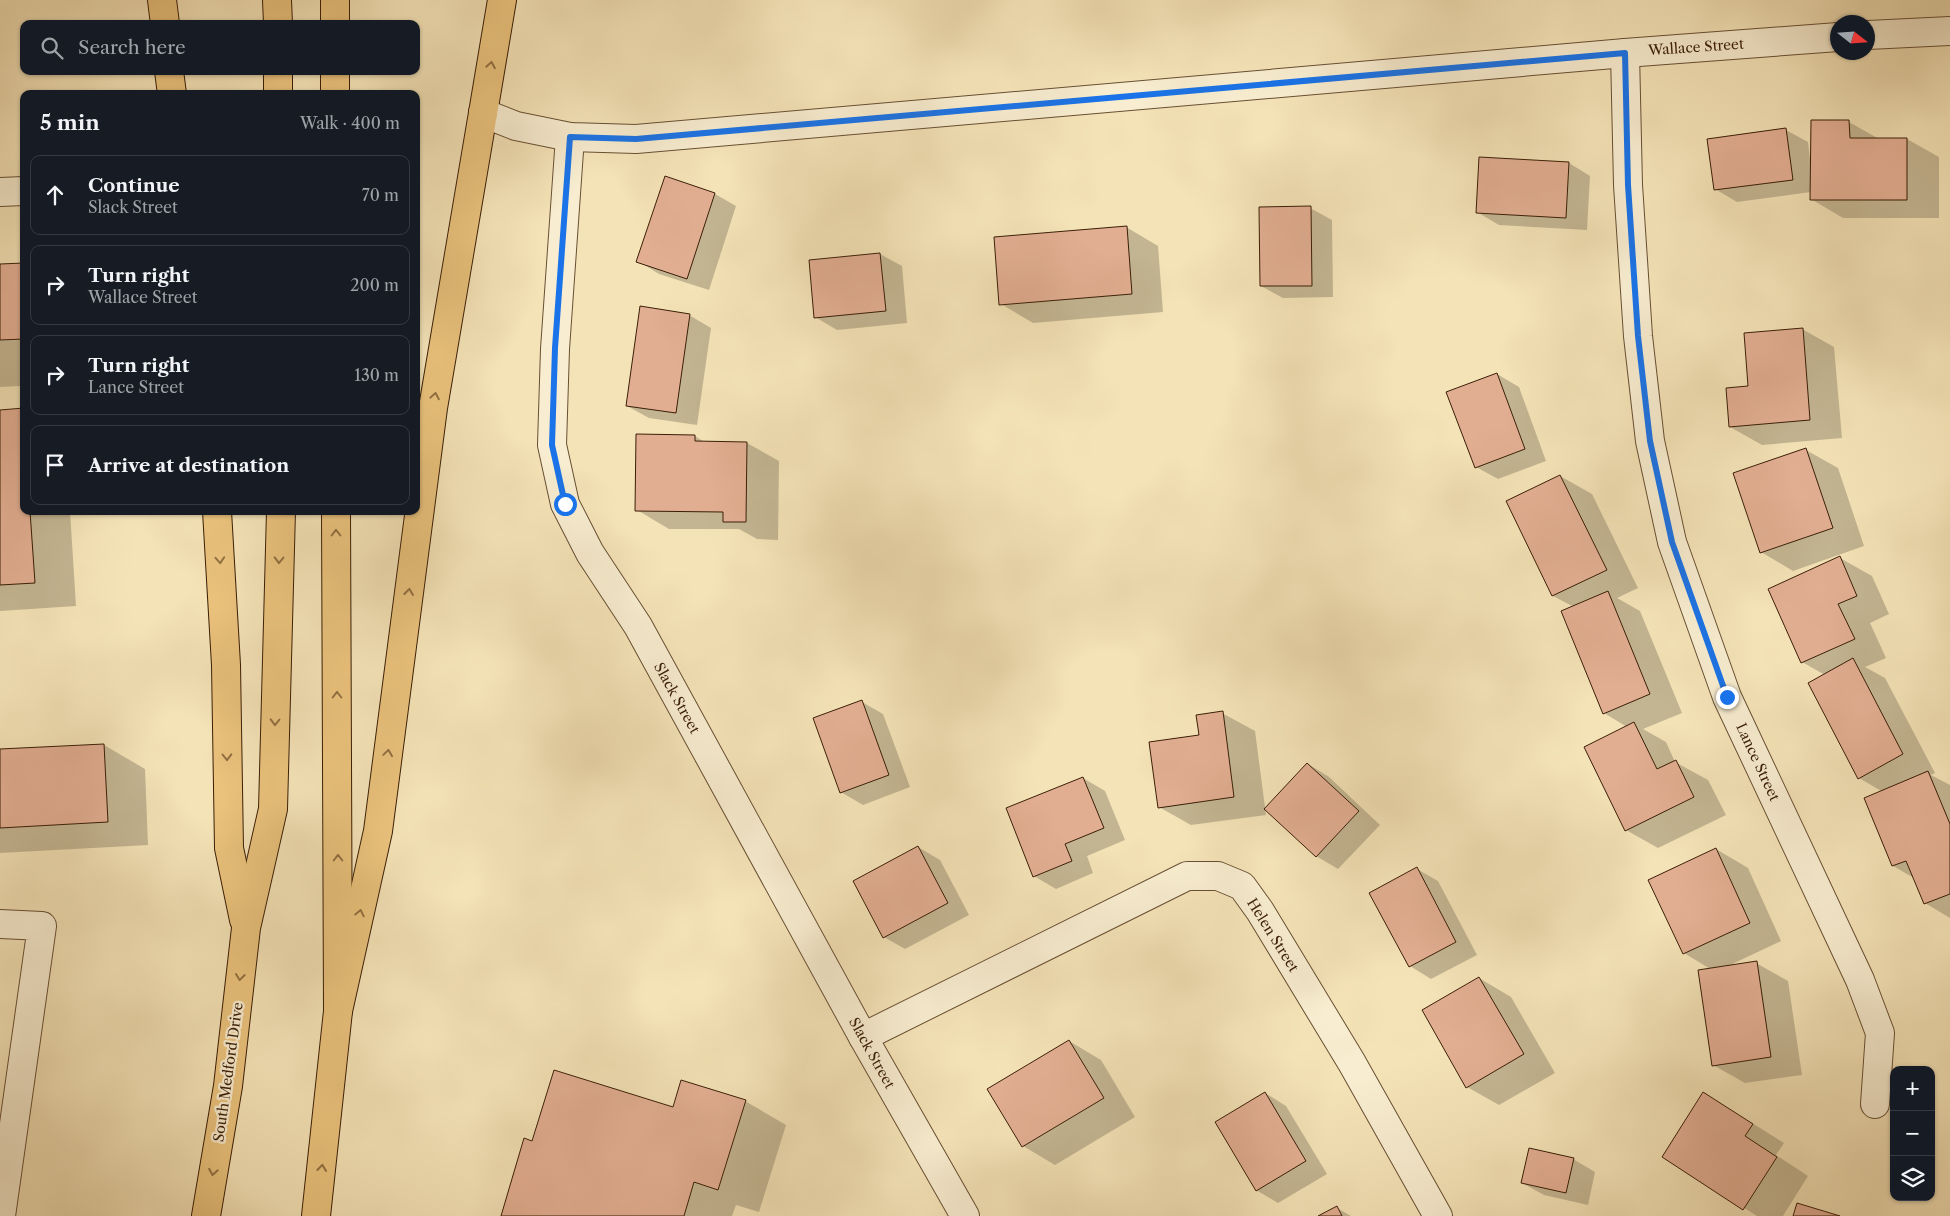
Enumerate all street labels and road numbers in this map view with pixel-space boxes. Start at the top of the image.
street label: Wallace Street [1647,35,1744,59]
street label: Slack Street [650,659,704,737]
street label: Lance Street [1732,720,1784,804]
street label: Helen Street [1243,895,1303,975]
street label: South Medford Drive [209,1001,247,1143]
street label: Slack Street [845,1014,899,1092]

